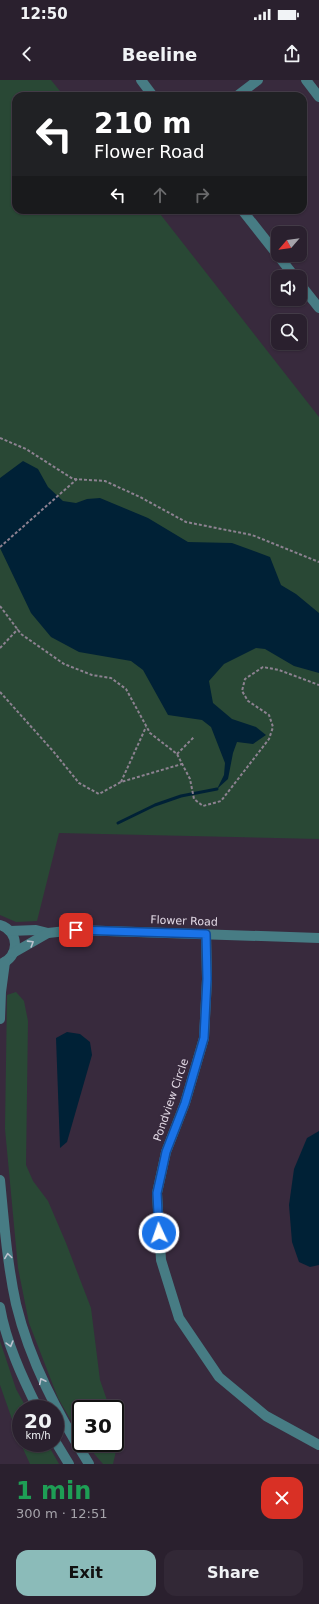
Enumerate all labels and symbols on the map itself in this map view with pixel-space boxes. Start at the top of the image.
north arrow [271,226,307,262]
pin [59,913,93,947]
street label: Flower Road [150,913,218,929]
one-way arrow [26,940,33,947]
street label: Pondview Circle [151,1057,191,1143]
position arrow [138,1212,180,1254]
one-way arrow [4,1253,13,1259]
one-way arrow [6,1341,14,1347]
one-way arrow [40,1378,47,1385]
speed limit sign: 30 [72,1400,124,1452]

